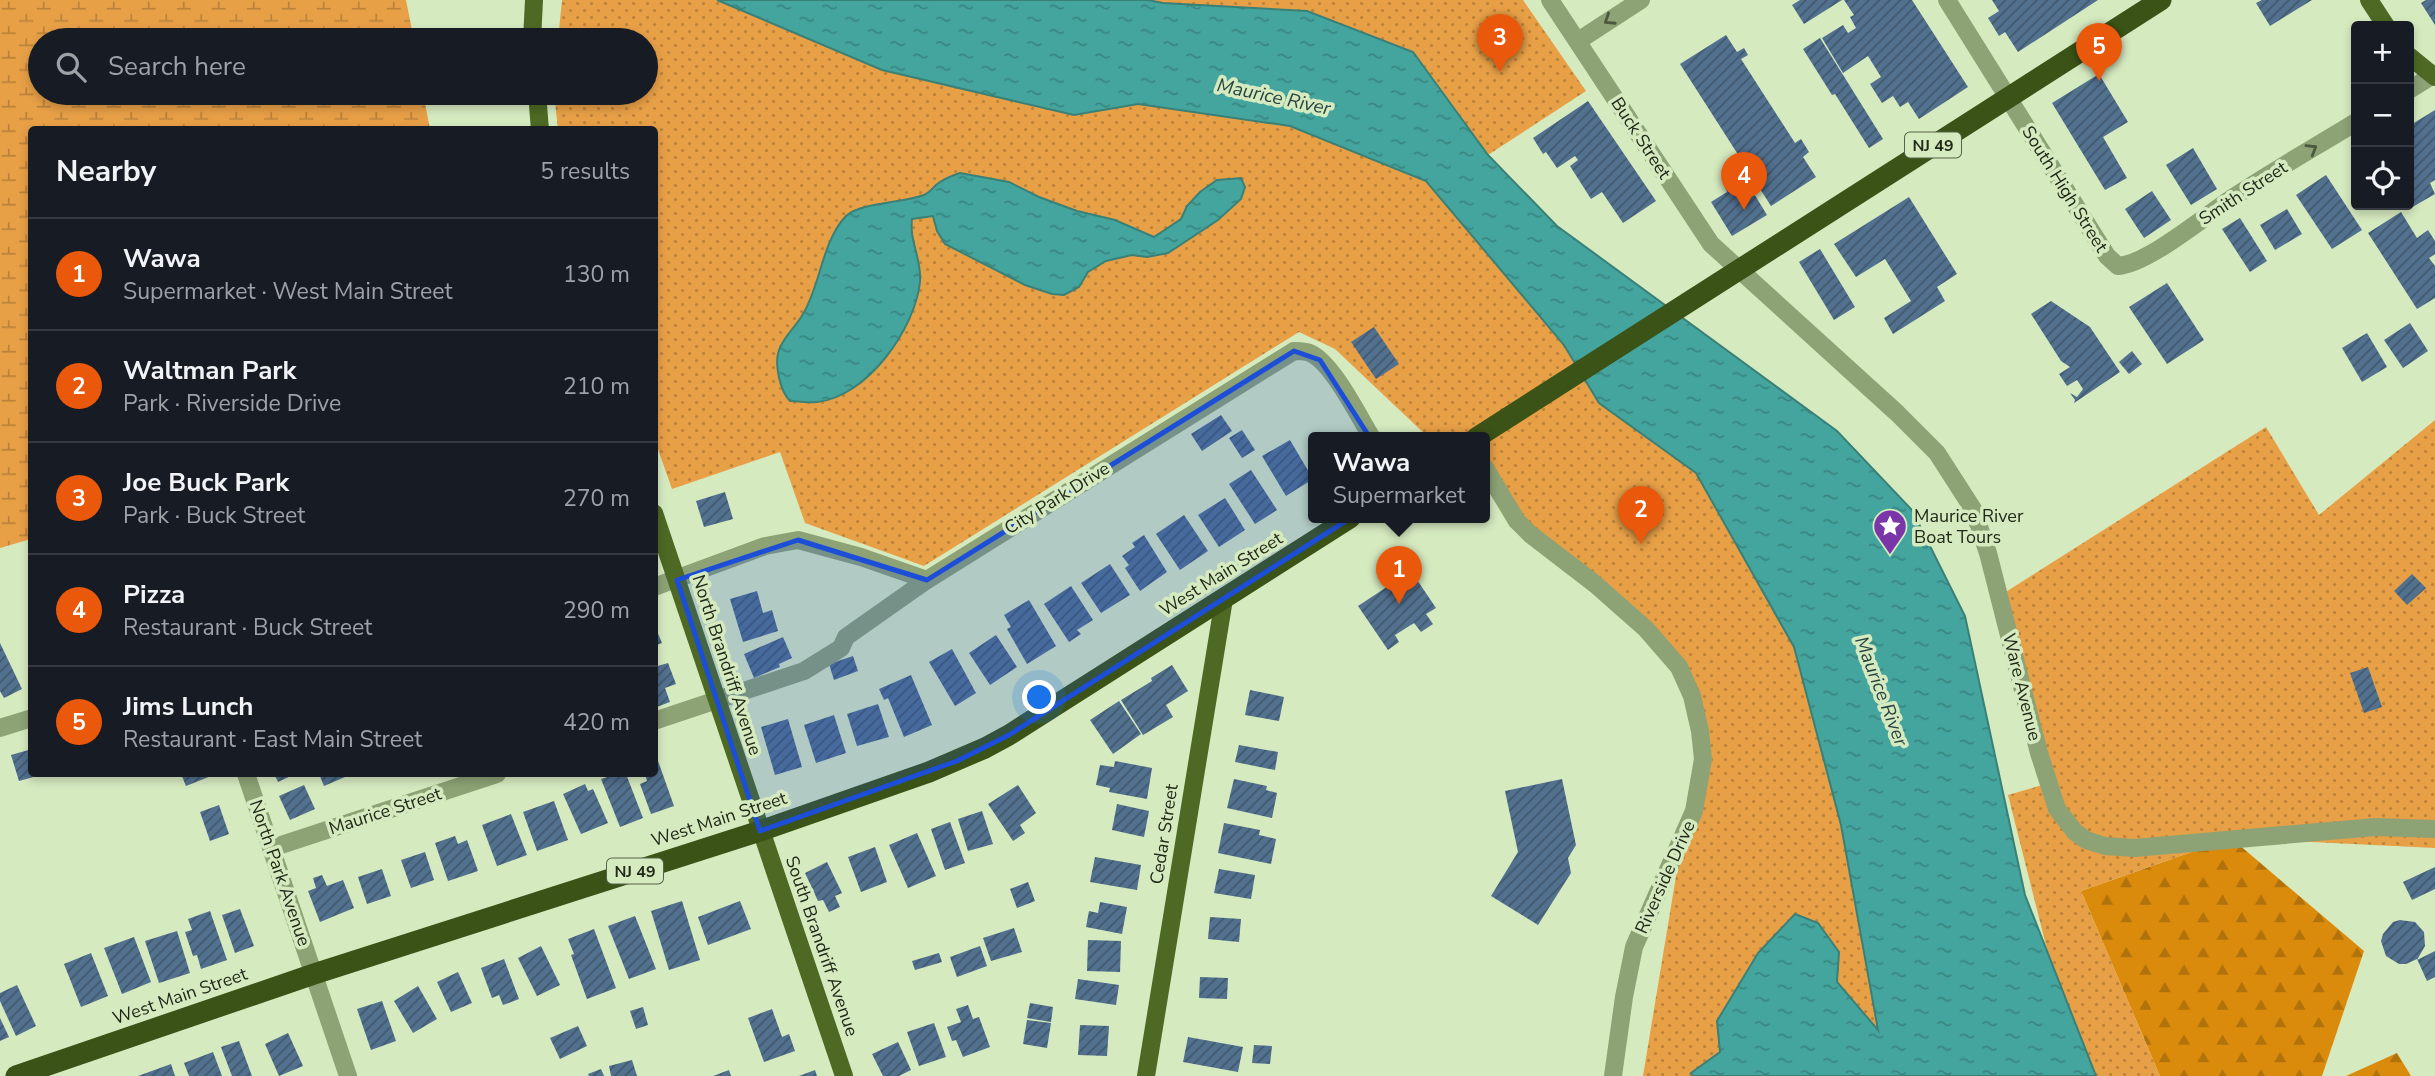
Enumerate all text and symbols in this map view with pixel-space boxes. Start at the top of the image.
one-way arrow [1604,12,1617,25]
pin: 3 [1477,14,1523,72]
map controls [2351,21,2414,210]
button: + [2351,21,2414,84]
pin: 5 [2076,23,2122,81]
search box [28,28,658,105]
icon: search [52,48,90,86]
text: Search here [108,49,246,84]
water label: Maurice River [1215,72,1334,122]
button: − [2351,84,2414,147]
street label: Buck Street [1606,92,1677,184]
street label: South High Street [2016,121,2114,257]
road number: NJ 49 [1905,132,1961,158]
one-way arrow [2305,144,2318,157]
button: locate [2351,147,2414,210]
text: Nearby [56,151,156,192]
pin: 4 [1721,152,1767,210]
street label: Smith Street [2194,155,2292,231]
text: 5 results [540,156,630,187]
text: Wawa [123,241,201,276]
text: 1 [72,259,86,290]
text: 130 m [563,259,630,290]
text: Supermarket · West Main Street [123,276,453,307]
text: Waltman Park [123,353,297,388]
text: 2 [72,371,86,402]
text: 210 m [563,371,630,402]
text: Park · Riverside Drive [123,388,341,419]
popup [1308,432,1490,523]
text: Wawa [1333,445,1410,480]
street label: City Park Drive [1000,456,1114,540]
text: Joe Buck Park [123,465,289,500]
text: Supermarket [1333,480,1465,511]
text: 3 [72,483,86,514]
text: 270 m [563,483,630,514]
pin: 2 [1618,486,1664,544]
text: Park · Buck Street [123,500,305,531]
place label: Maurice River Boat Tours [1914,504,2024,549]
place icon: Maurice River Boat Tours [1871,507,1909,556]
street label: West Main Street [1155,526,1288,622]
pin: 1 [1376,546,1422,604]
street label: North Brandriff Avenue [686,572,768,758]
text: Pizza [123,577,185,612]
text: 4 [72,595,86,626]
text: 290 m [563,595,630,626]
text: Restaurant · Buck Street [123,612,372,643]
street label: Ware Avenue [1997,631,2047,743]
water label: Maurice River [1848,633,1914,751]
your location [1022,680,1056,714]
text: Jims Lunch [123,689,253,724]
text: 5 [72,707,86,738]
text: 420 m [563,707,630,738]
text: Restaurant · East Main Street [123,724,422,755]
street label: Maurice Street [326,781,445,841]
street label: Cedar Street [1144,781,1184,886]
street label: West Main Street [648,786,790,852]
street label: North Park Avenue [244,797,316,949]
street label: Riverside Drive [1629,817,1701,937]
street label: South Brandriff Avenue [780,853,864,1039]
road number: NJ 49 [607,858,663,884]
street label: West Main Street [109,961,251,1030]

